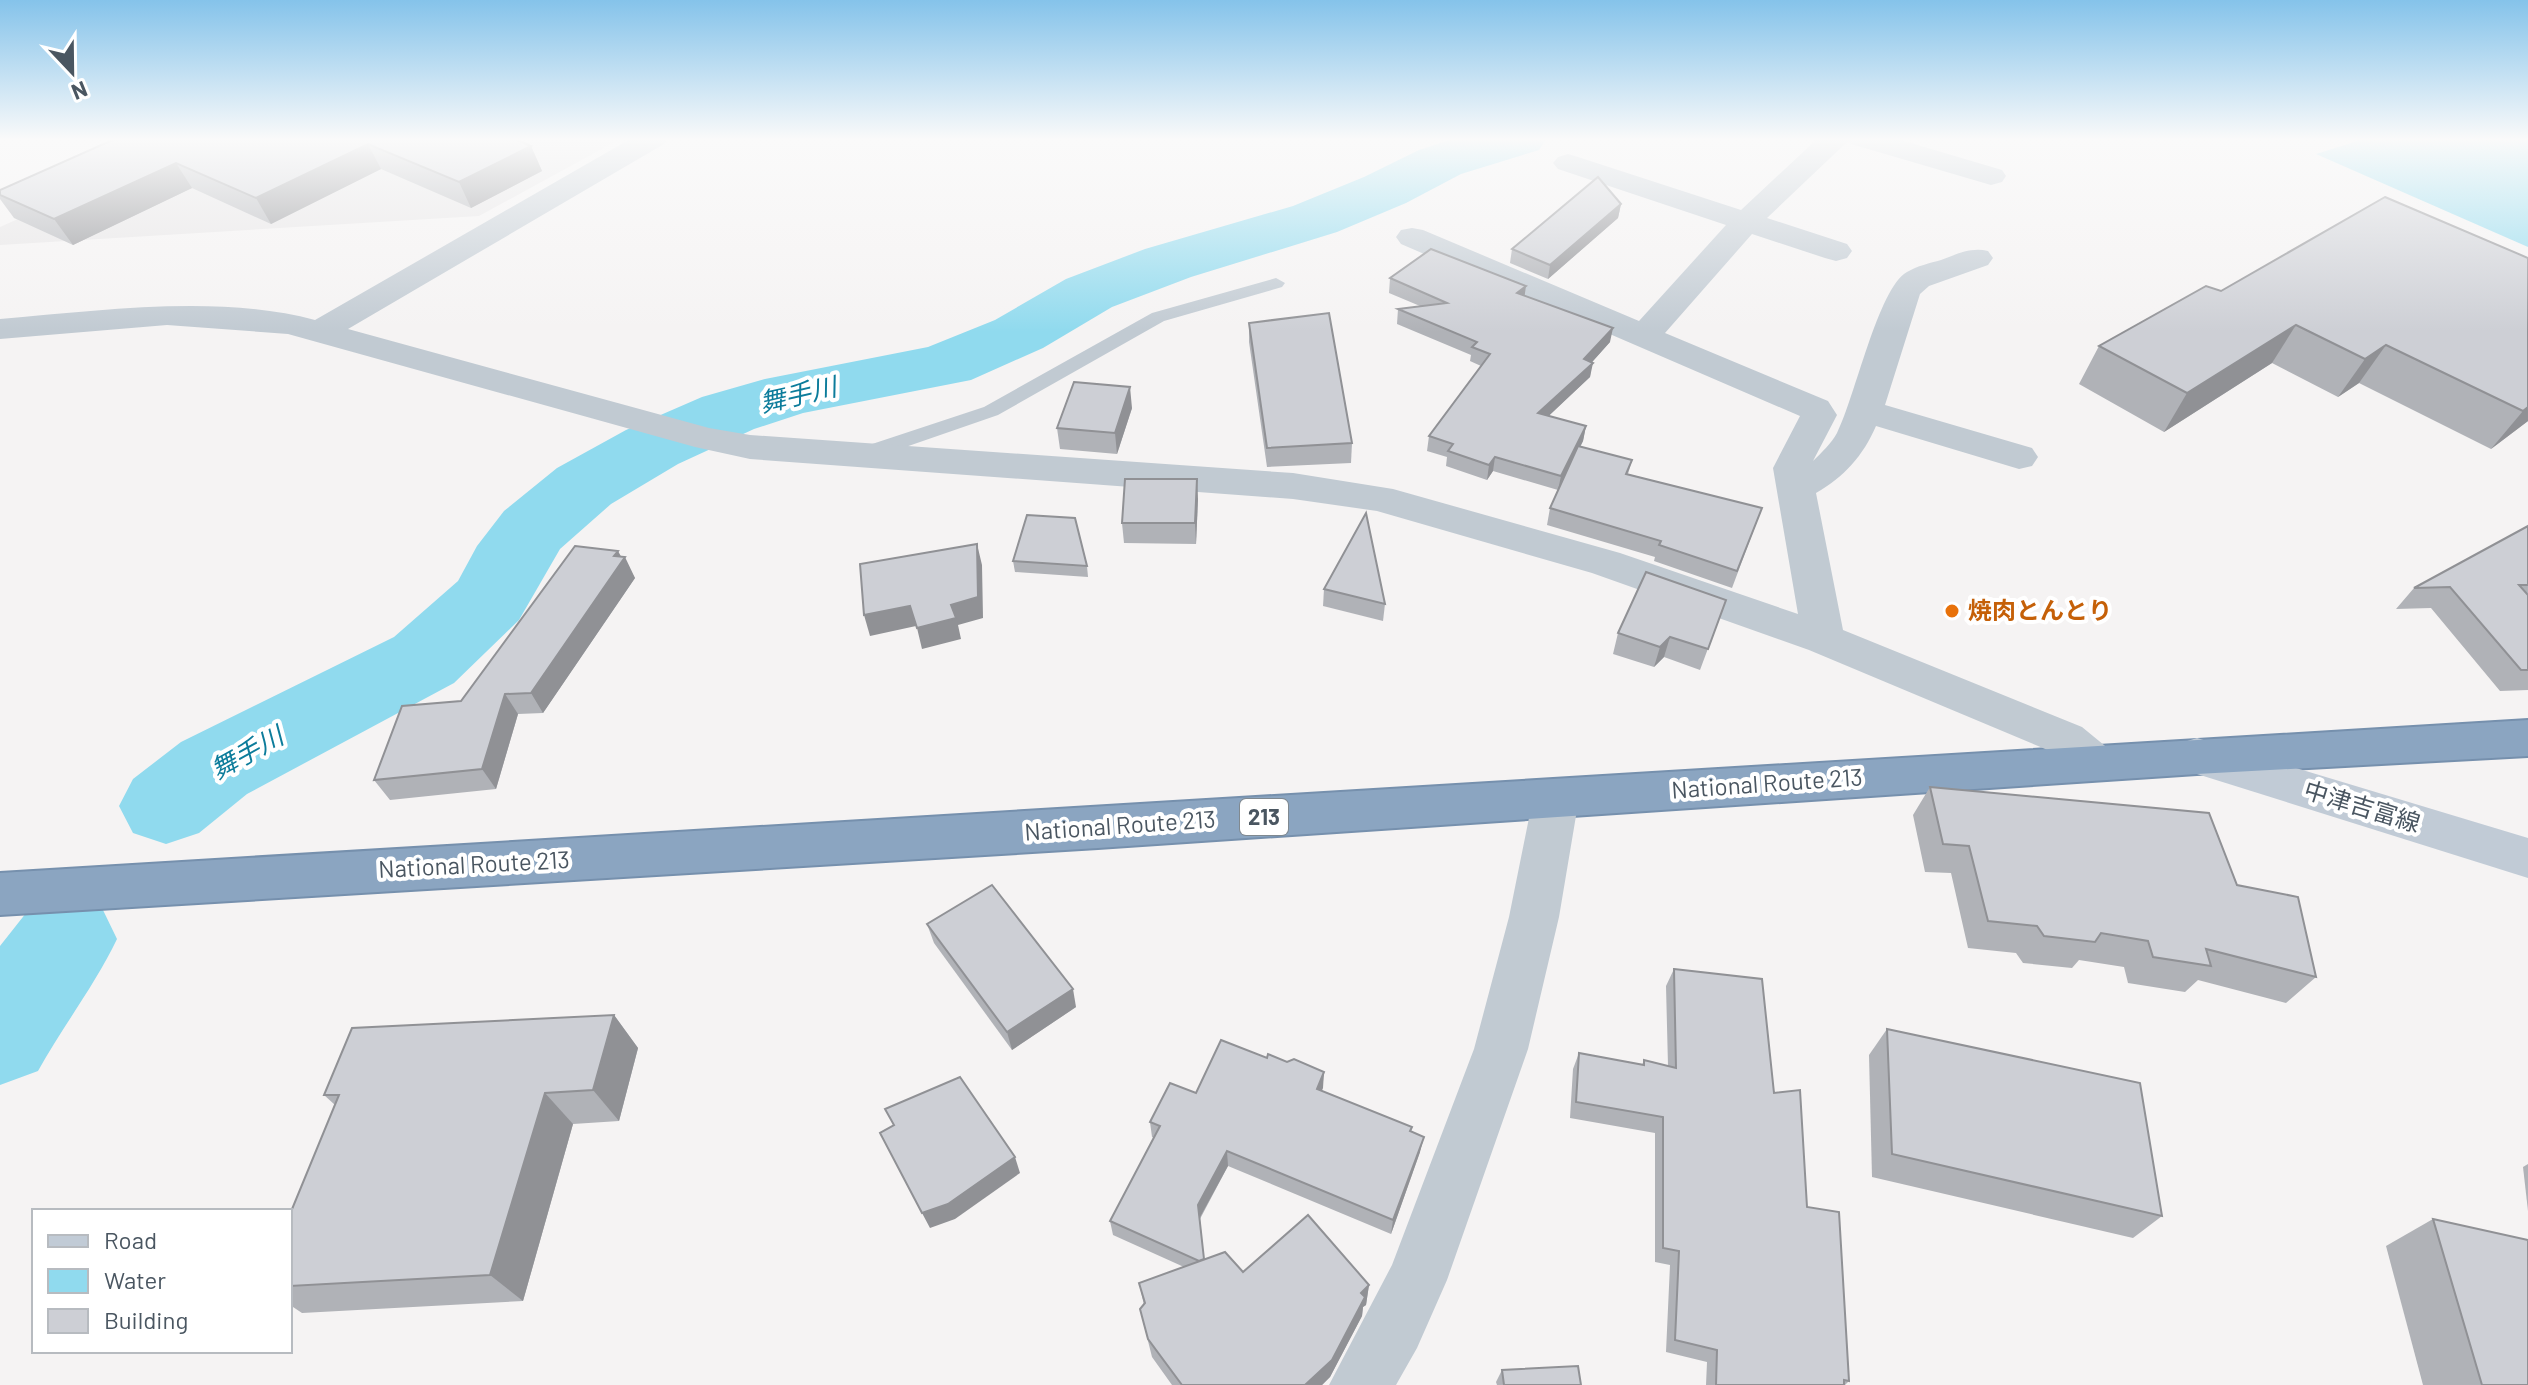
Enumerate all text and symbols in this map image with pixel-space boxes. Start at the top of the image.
north arrow [32,32,112,112]
text: N [68,77,92,106]
water label: 舞手川 [756,369,842,417]
place label: 焼肉とんとり [1968,595,2112,624]
marker: 焼肉とんとり [1943,602,1961,620]
water label: 舞手川 [205,718,291,784]
street label: National Route 213 [1670,761,1864,804]
street label: 中津吉富線 [2301,774,2424,837]
road number: 213 [1240,799,1288,835]
street label: National Route 213 [1023,803,1217,846]
street label: National Route 213 [377,844,570,883]
legend [32,1209,292,1353]
text: Road [104,1225,157,1254]
text: Water [104,1265,166,1294]
text: Building [104,1305,188,1334]

